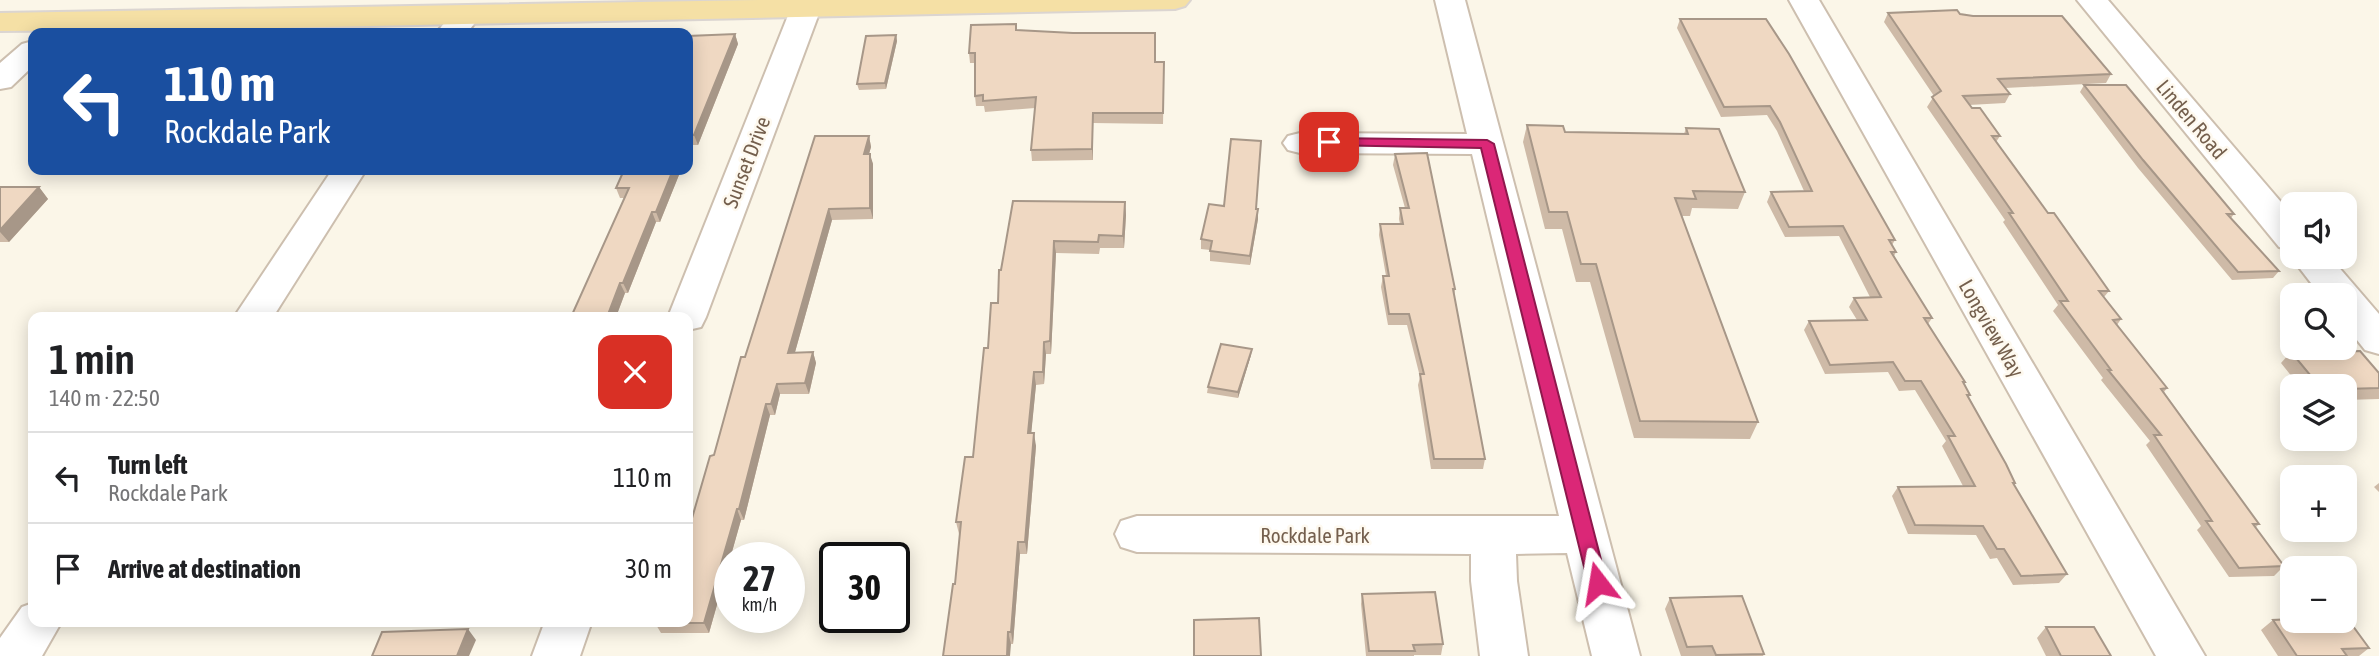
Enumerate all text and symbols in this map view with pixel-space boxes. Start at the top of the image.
text: 110 m [164,55,275,111]
icon: left [49,56,140,147]
street label: Linden Road [2152,75,2232,163]
pin [1299,112,1359,172]
text: Rockdale Park [164,113,331,150]
street label: Sunset Drive [718,113,774,211]
icon: arrive [1310,123,1348,161]
map controls [2280,192,2357,633]
button: sound [2280,192,2357,269]
street label: Longview Way [1954,275,2030,381]
button: search [2280,283,2357,360]
text: 1 min [49,335,135,383]
button: close [598,335,672,409]
button: layers [2280,374,2357,451]
text: 140 m · 22:50 [49,385,160,411]
text: Turn left [108,450,188,480]
icon: left [49,459,87,497]
text: 110 m [613,463,672,493]
button: + [2280,465,2357,542]
text: Rockdale Park [108,480,228,506]
street label: Rockdale Park [1260,523,1370,547]
speed limit sign: 30 [819,542,910,633]
position arrow [1561,546,1635,620]
icon: arrive [49,550,87,588]
text: Arrive at destination [108,554,301,584]
text: 30 m [625,554,672,584]
button: − [2280,556,2357,633]
text: 27 [743,558,776,598]
text: km/h [742,594,777,615]

